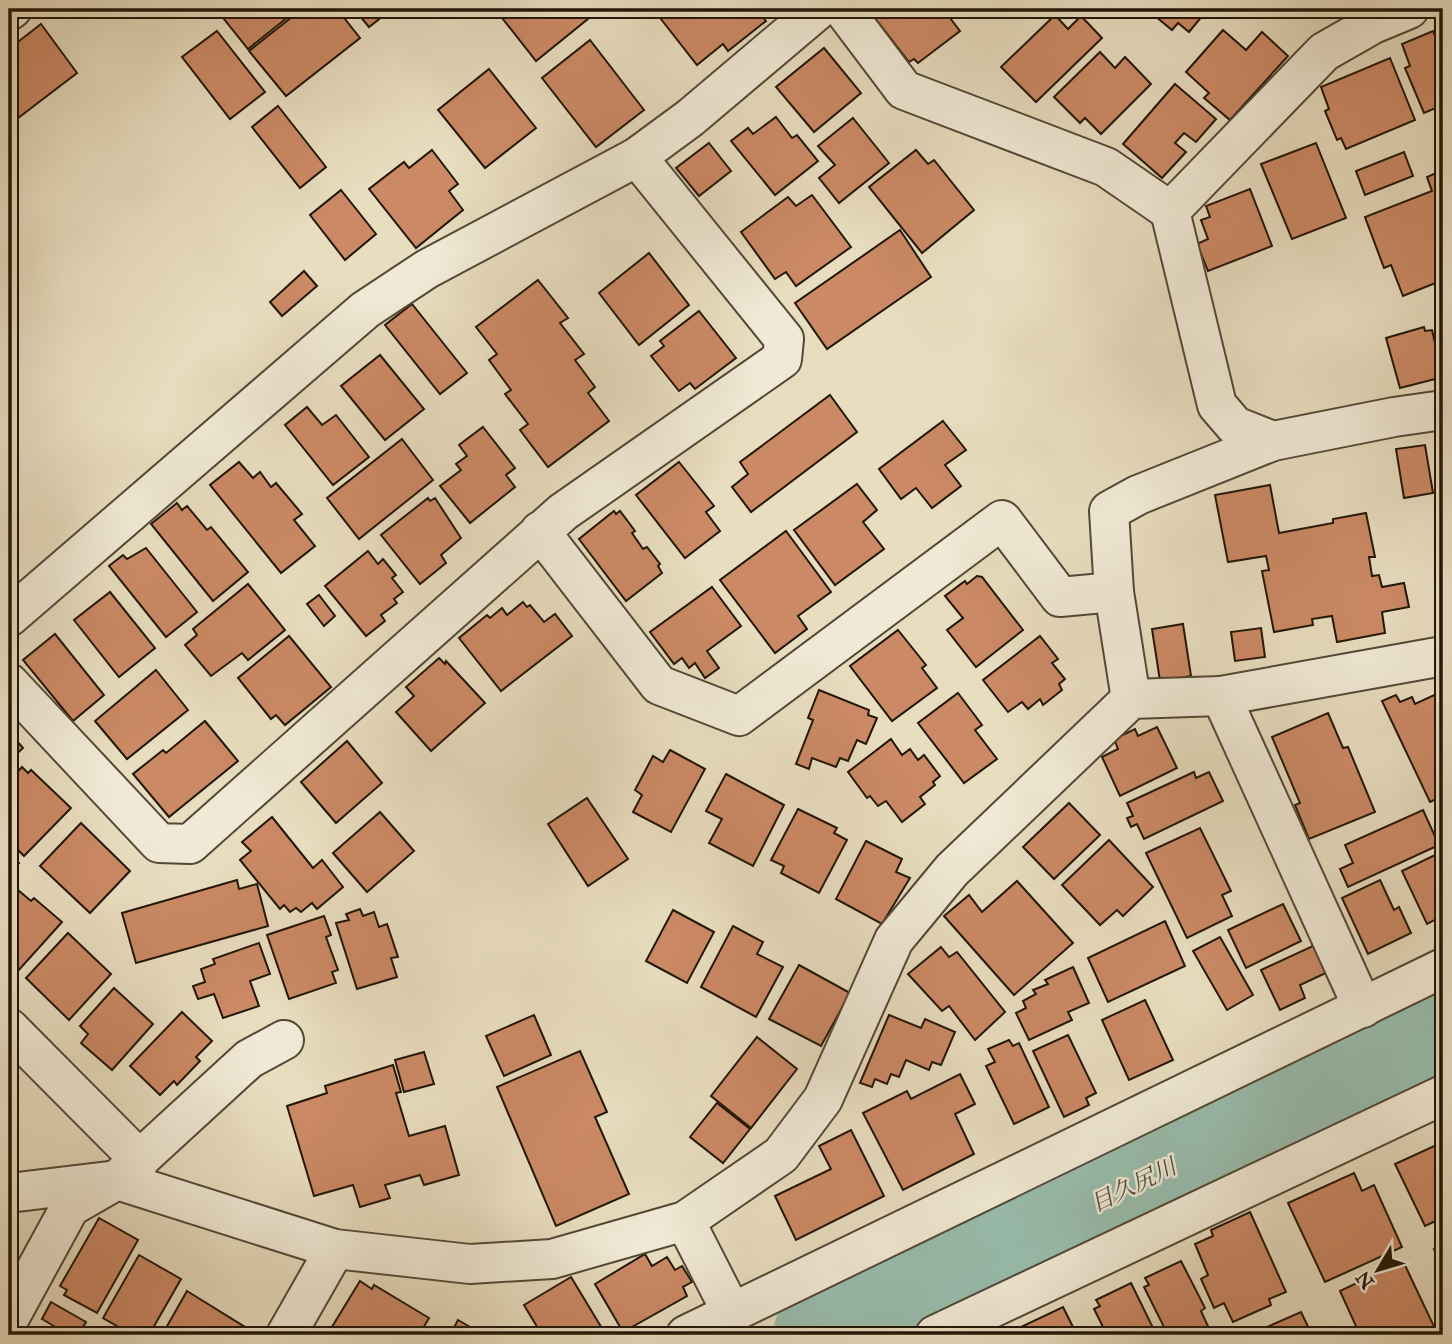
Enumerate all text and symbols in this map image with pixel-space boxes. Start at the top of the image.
water label: 目久尻川 [1086,1151,1183,1218]
north arrow [1344,1236,1414,1306]
text: N [1351,1267,1379,1294]

